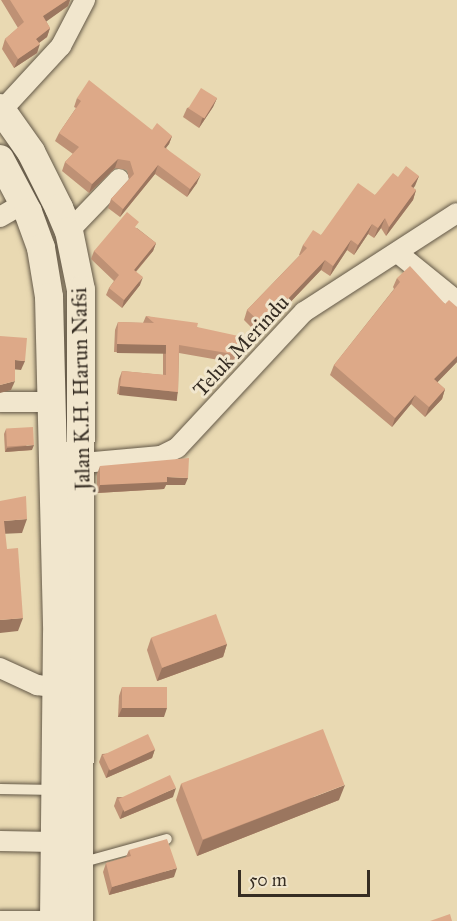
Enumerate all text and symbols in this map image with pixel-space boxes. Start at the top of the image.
street label: Jalan K.H. Harun Nafsi [67,287,95,491]
street label: Teluk Merindu [188,290,294,402]
scale bar [241,858,373,896]
text: 50 m [249,869,287,891]

